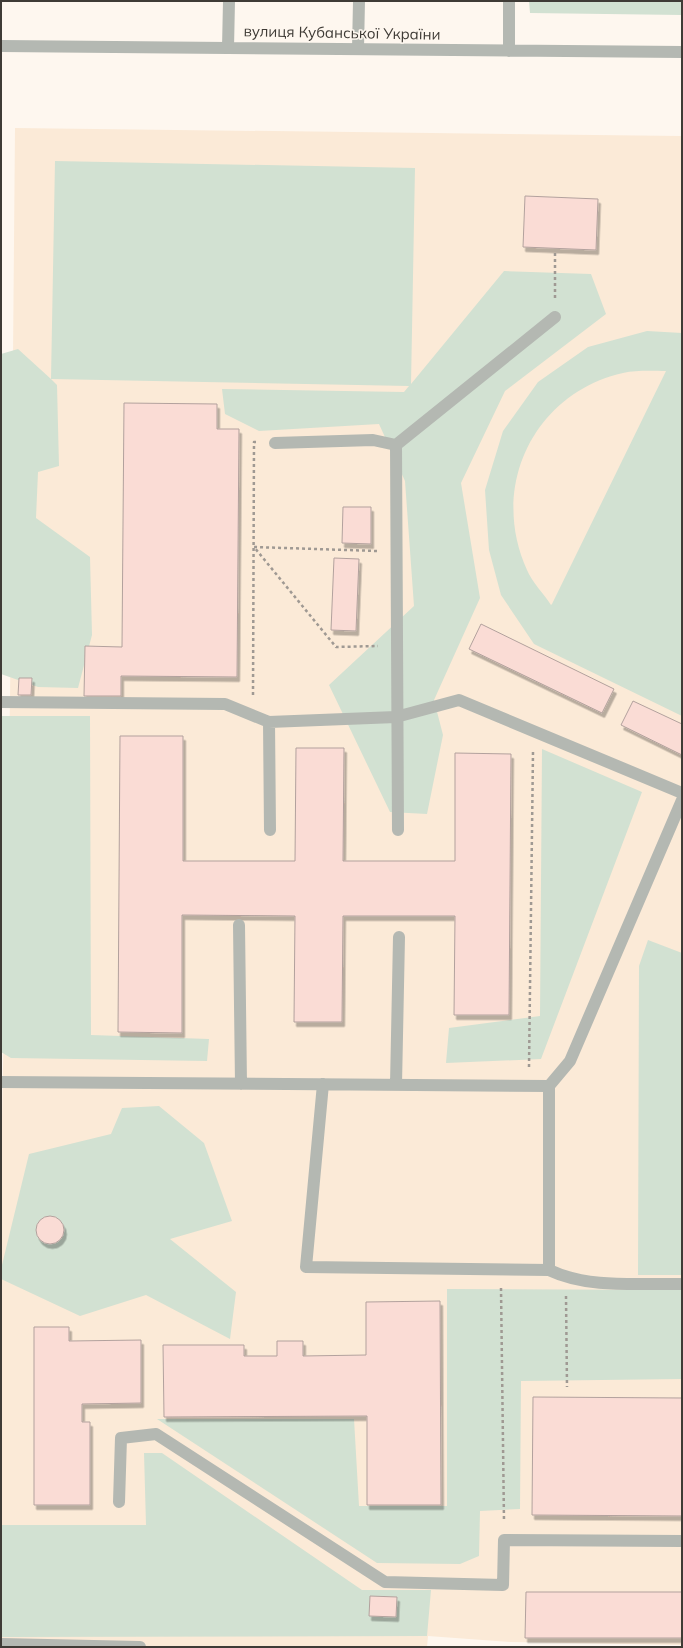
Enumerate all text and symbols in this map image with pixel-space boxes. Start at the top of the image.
street label: вулиця Кубанської України [243,21,441,44]

